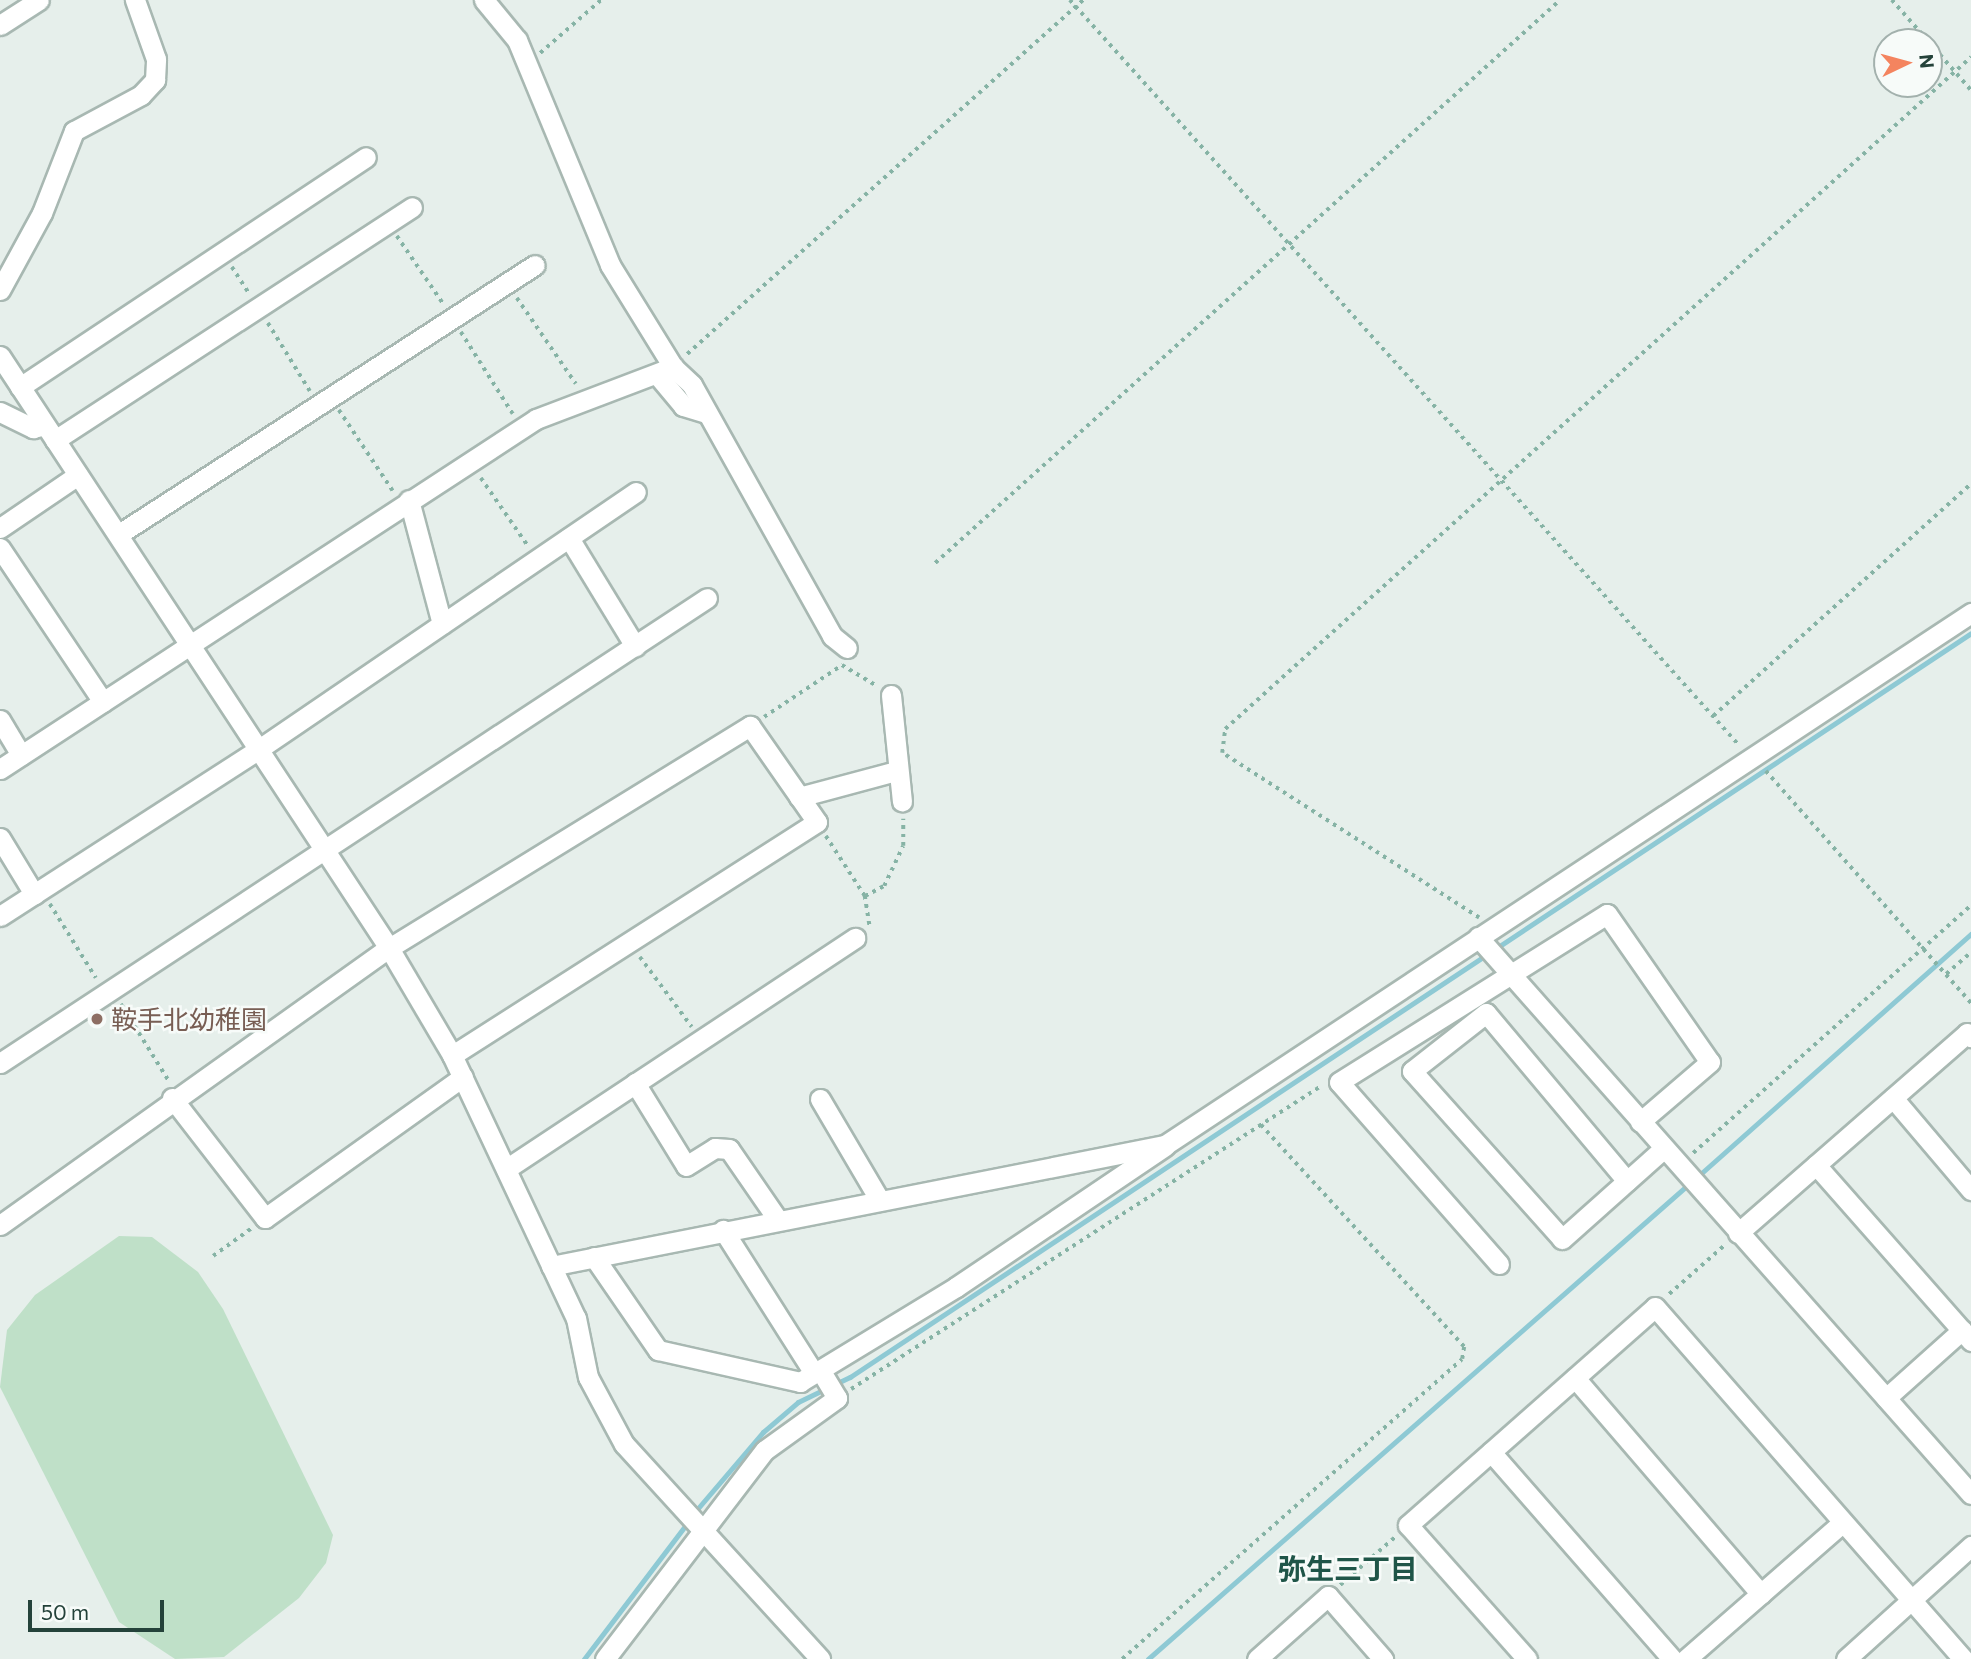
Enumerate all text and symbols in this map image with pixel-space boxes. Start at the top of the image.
north arrow [1873,28,1943,98]
text: N [1915,53,1940,69]
place label: 鞍手北幼稚園 [111,1003,267,1035]
marker: 鞍手北幼稚園 [89,1011,105,1027]
district label: 弥生三丁目 [1278,1551,1418,1585]
scale bar [32,1586,168,1630]
text: 50 m [41,1599,89,1624]

